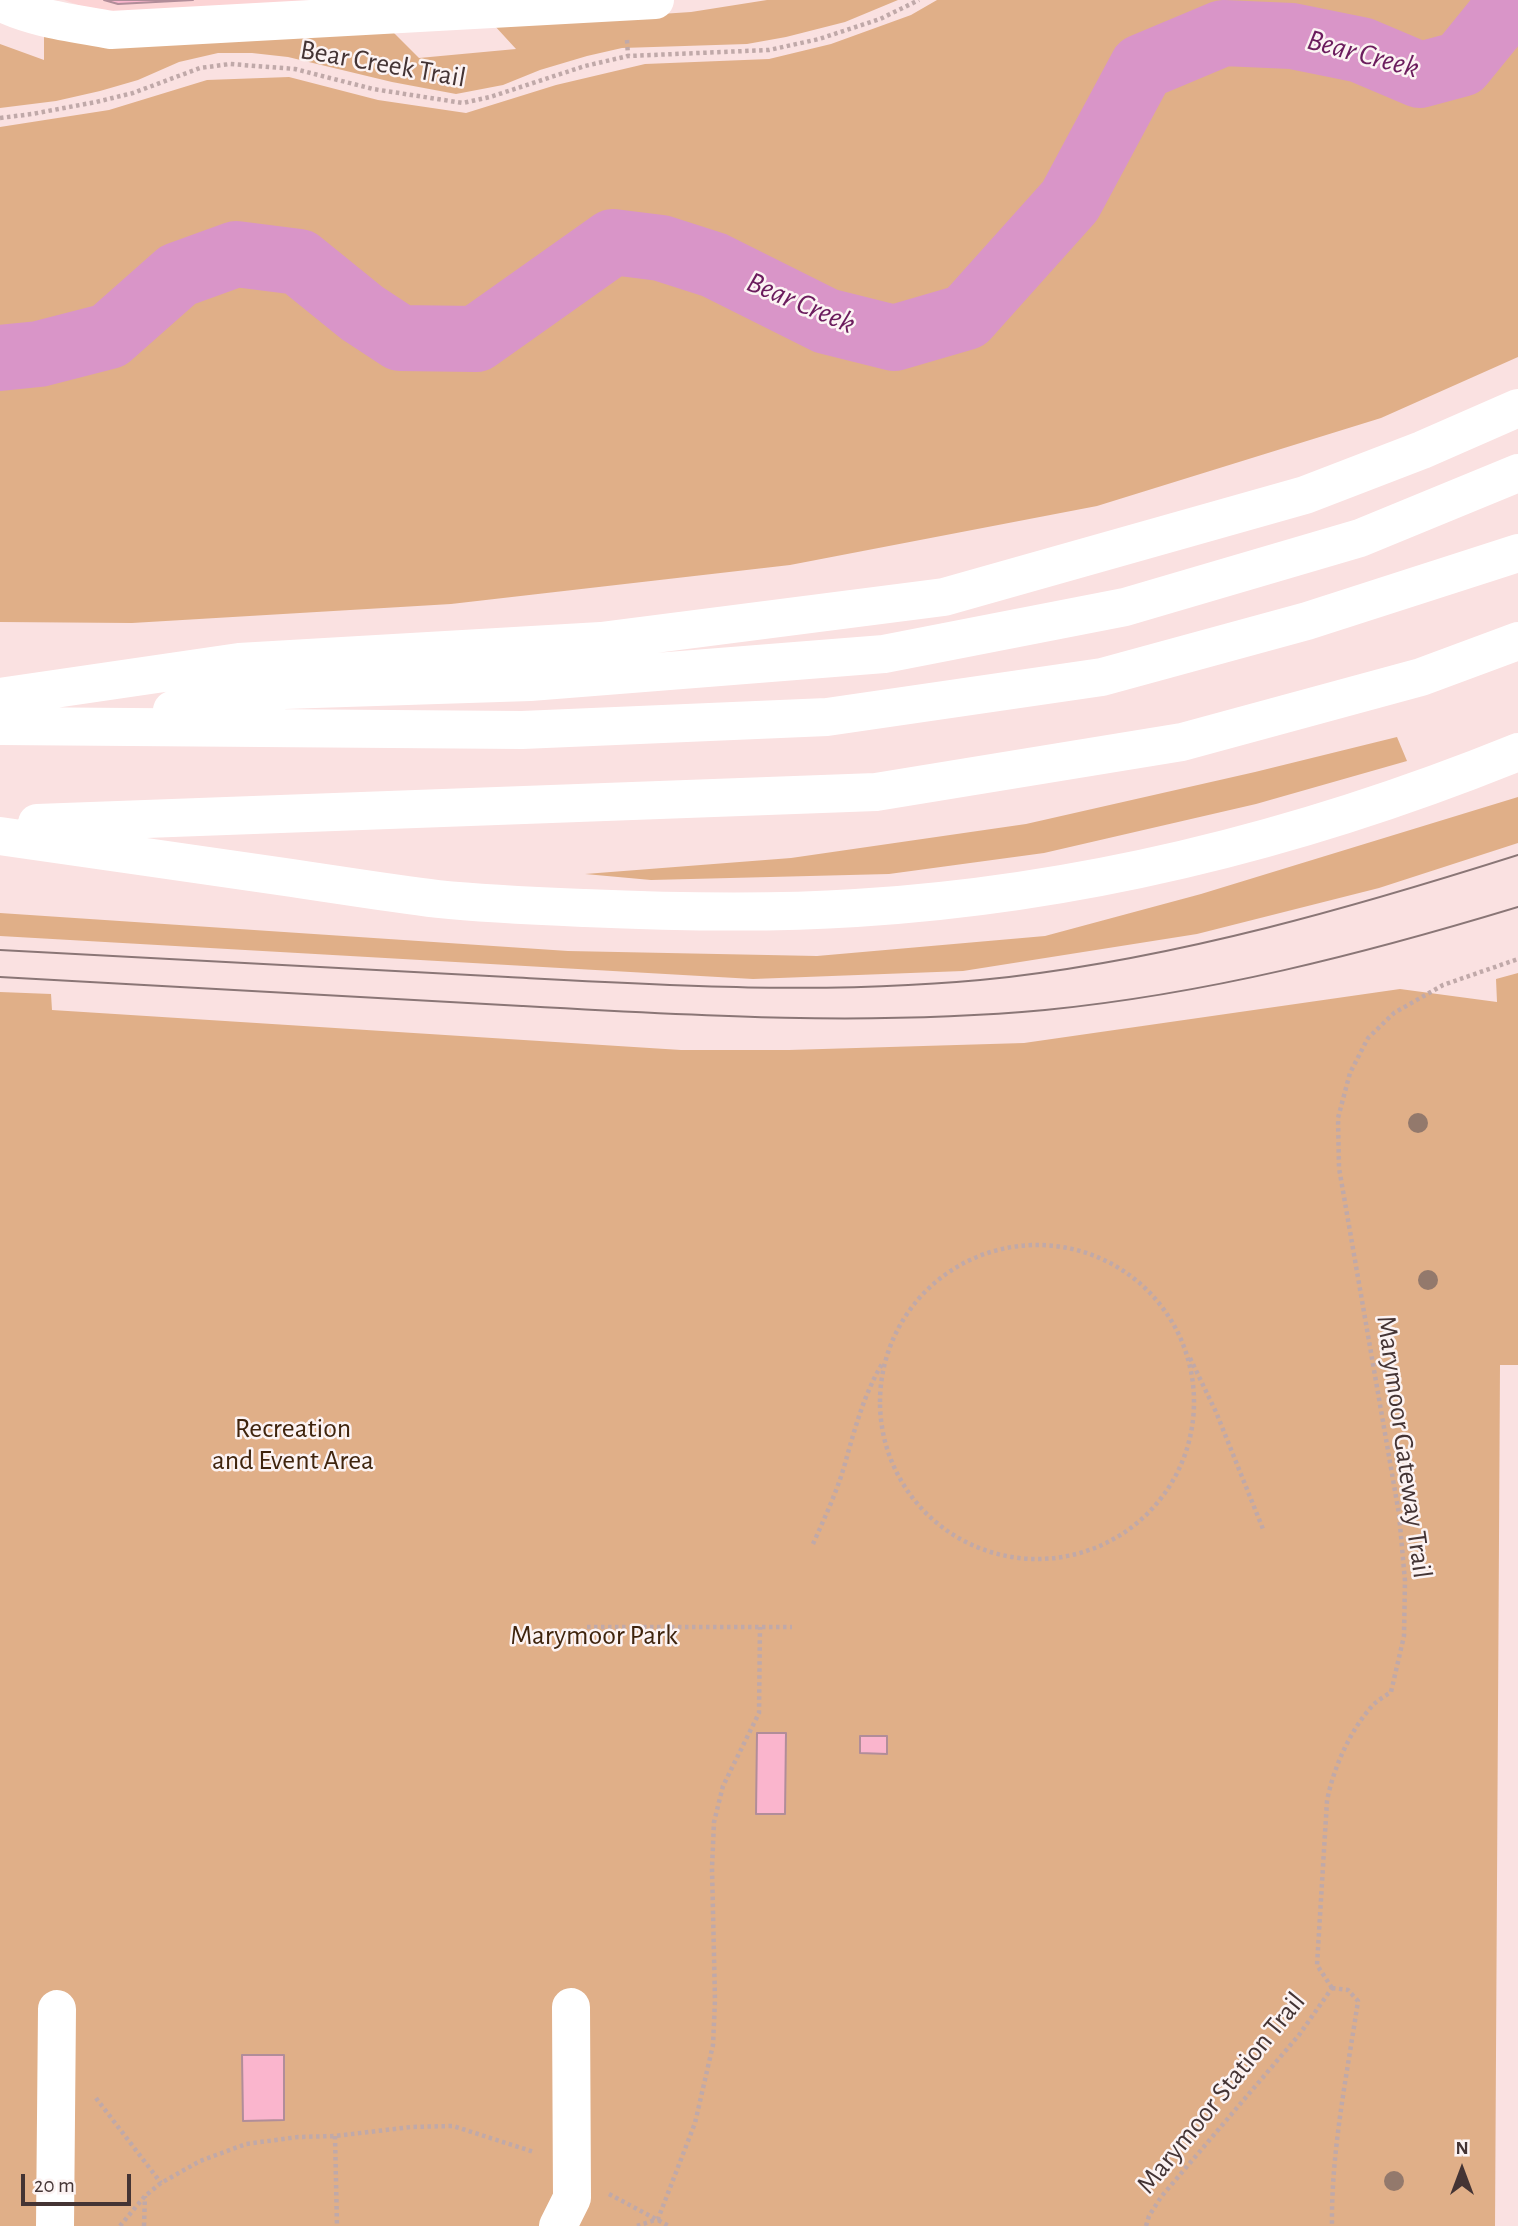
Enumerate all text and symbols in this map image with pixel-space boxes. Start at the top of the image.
water label: Bear Creek [1303,22,1423,86]
street label: Bear Creek Trail [298,33,468,95]
water label: Bear Creek [741,264,861,342]
street label: Marymoor Gateway Trail [1369,1314,1439,1580]
park label: Recreation and Event Area [212,1412,374,1478]
park label: Marymoor Park [510,1619,678,1653]
street label: Marymoor Station Trail [1129,1985,1313,2201]
north arrow [1427,2135,1497,2205]
text: N [1455,2139,1469,2158]
scale bar [24,2160,135,2204]
text: 20 m [34,2175,75,2196]

